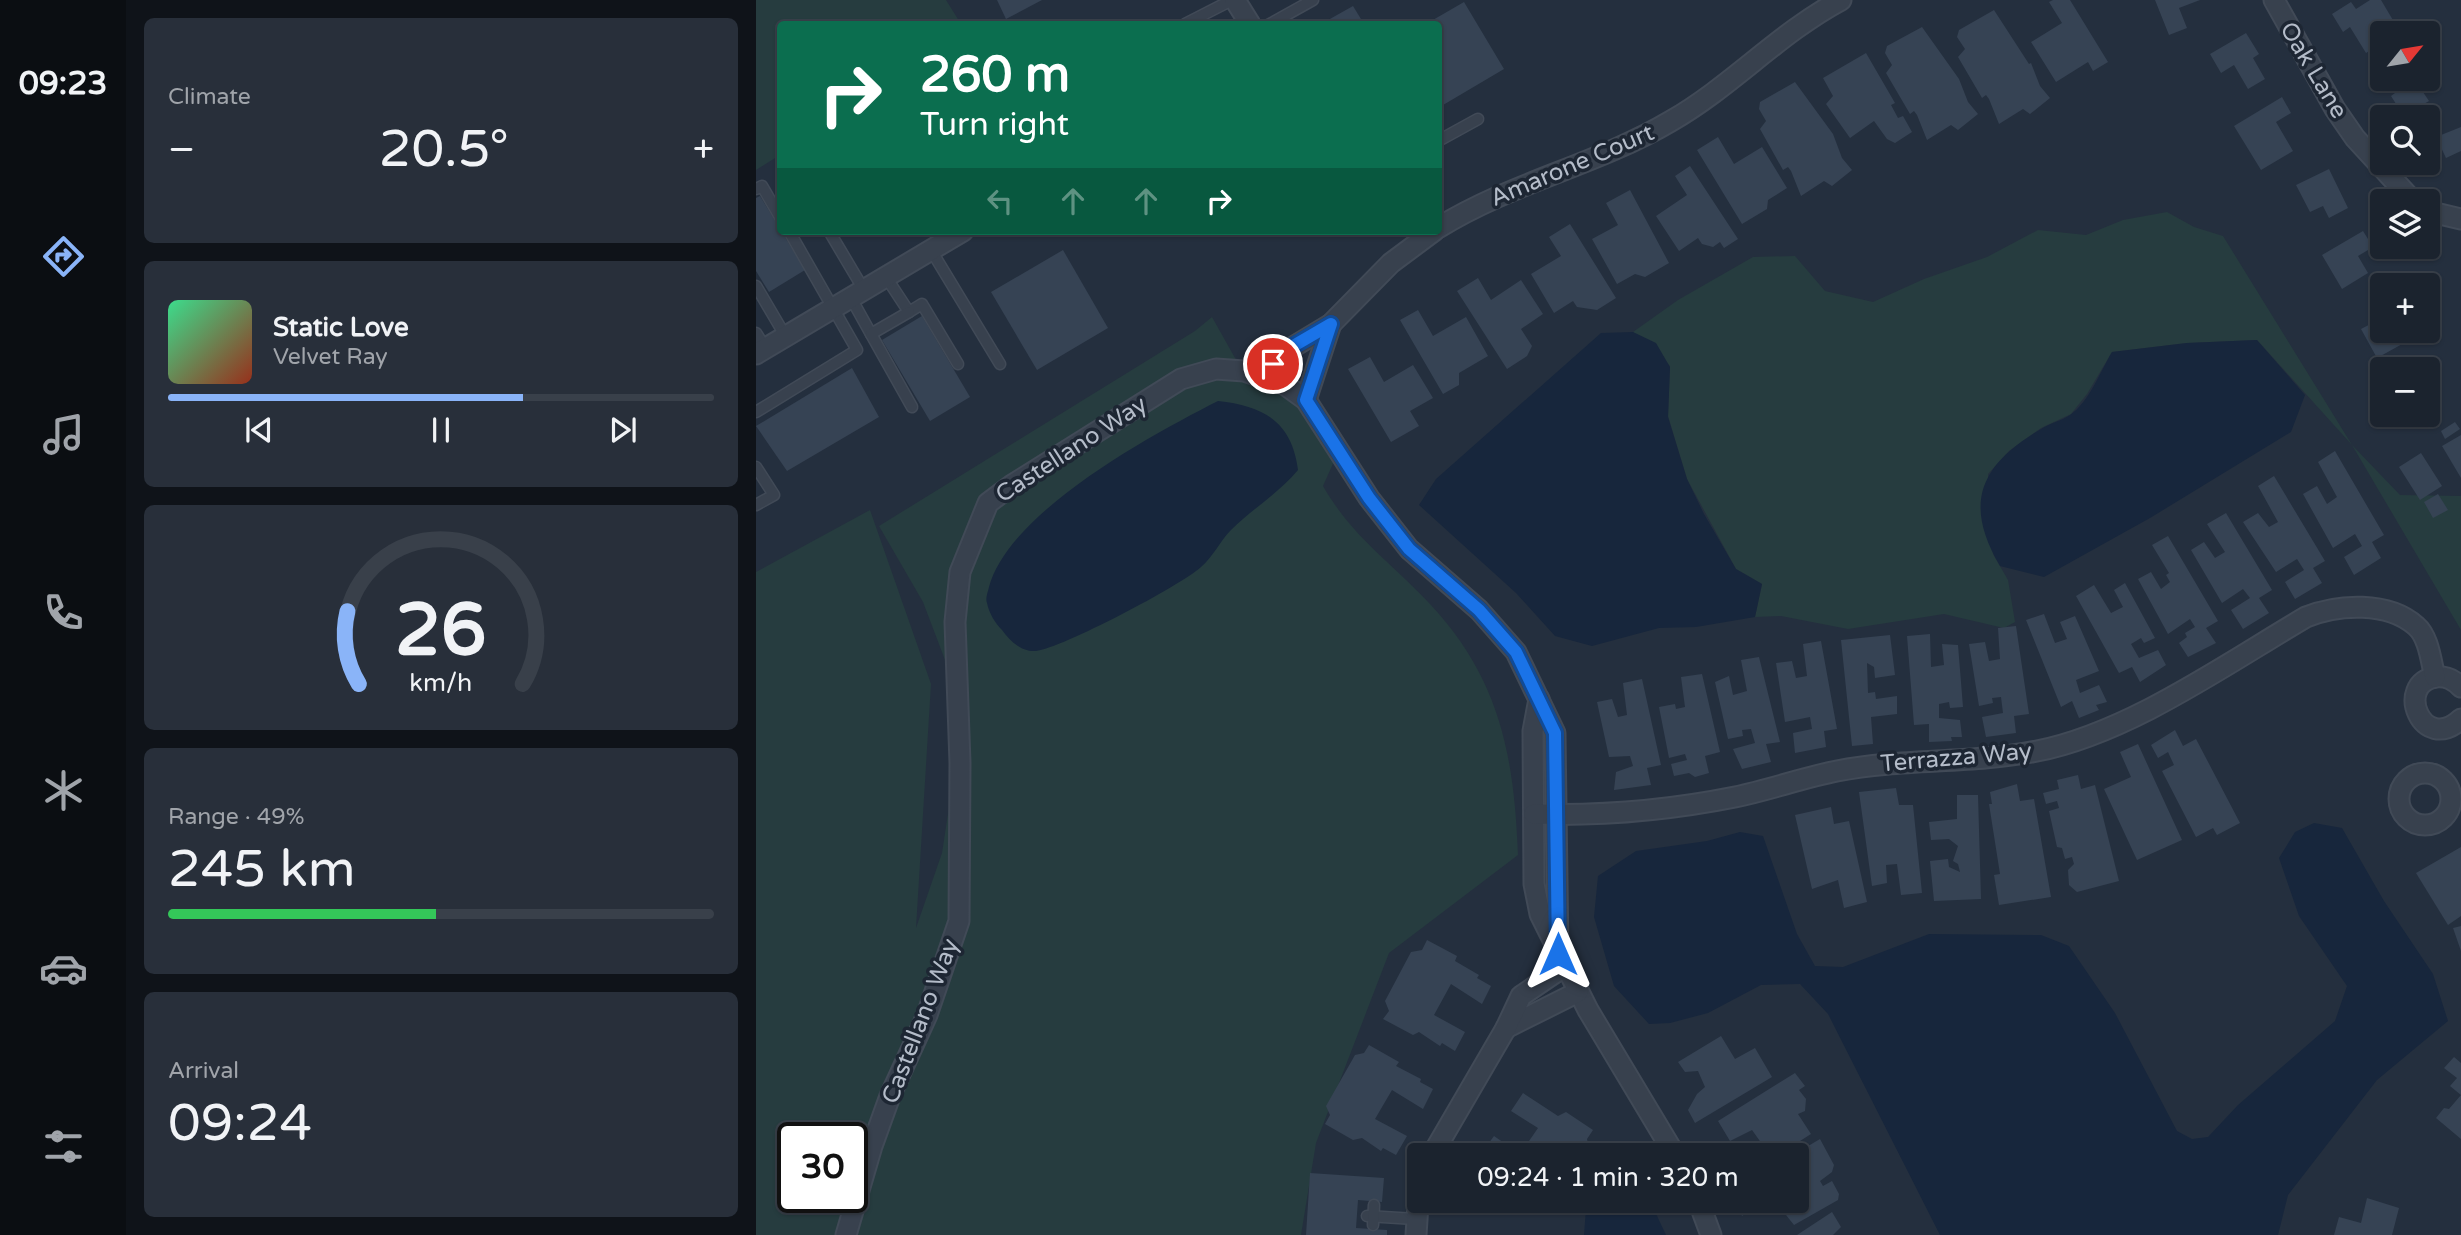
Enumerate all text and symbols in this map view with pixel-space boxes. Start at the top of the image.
street label: Oak Lane [2273,17,2354,124]
north arrow [2370,21,2440,91]
map controls [2370,21,2440,427]
text: 260 m [920,46,1070,105]
icon: right [805,49,896,140]
text: 09:23 [19,65,107,103]
text: Climate [168,83,251,111]
button: search [2370,105,2440,175]
text: Turn right [920,106,1069,144]
text: 20.5° [379,118,509,181]
street label: Amarone Court [1486,118,1658,213]
text: − [168,127,195,173]
text: + [693,127,714,173]
icon: left [981,182,1019,220]
icon: ahead [1054,182,1092,220]
icon: ahead [1127,182,1165,220]
icon: right [1200,182,1238,220]
button: layers [2370,189,2440,259]
icon: directions [39,232,88,281]
button: + [2370,273,2440,343]
text: Static Love [273,312,409,343]
pin [1243,334,1303,394]
text: Velvet Ray [273,343,388,371]
icon: arrive [1254,345,1292,383]
button: − [2370,357,2440,427]
street label: Castellano Way [990,390,1152,509]
icon: music [39,410,88,459]
icon: previous [240,411,278,449]
icon: pause [422,411,460,449]
icon: next [604,411,642,449]
text: 26 [395,587,487,675]
icon: phone [39,588,88,637]
text: km/h [410,667,472,697]
street label: Terrazza Way [1879,736,2033,779]
icon: climate [39,766,88,815]
text: Range · 49% [168,803,304,831]
text: 245 km [168,838,356,901]
position arrow [1521,917,1595,991]
street label: Castellano Way [876,934,965,1108]
icon: car [39,944,88,993]
text: Arrival [168,1057,239,1085]
text: 09:24 [168,1092,312,1155]
icon: filters [39,1122,88,1171]
speed limit sign: 30 [777,1122,868,1213]
text: 09:24 · 1 min · 320 m [1477,1162,1739,1193]

